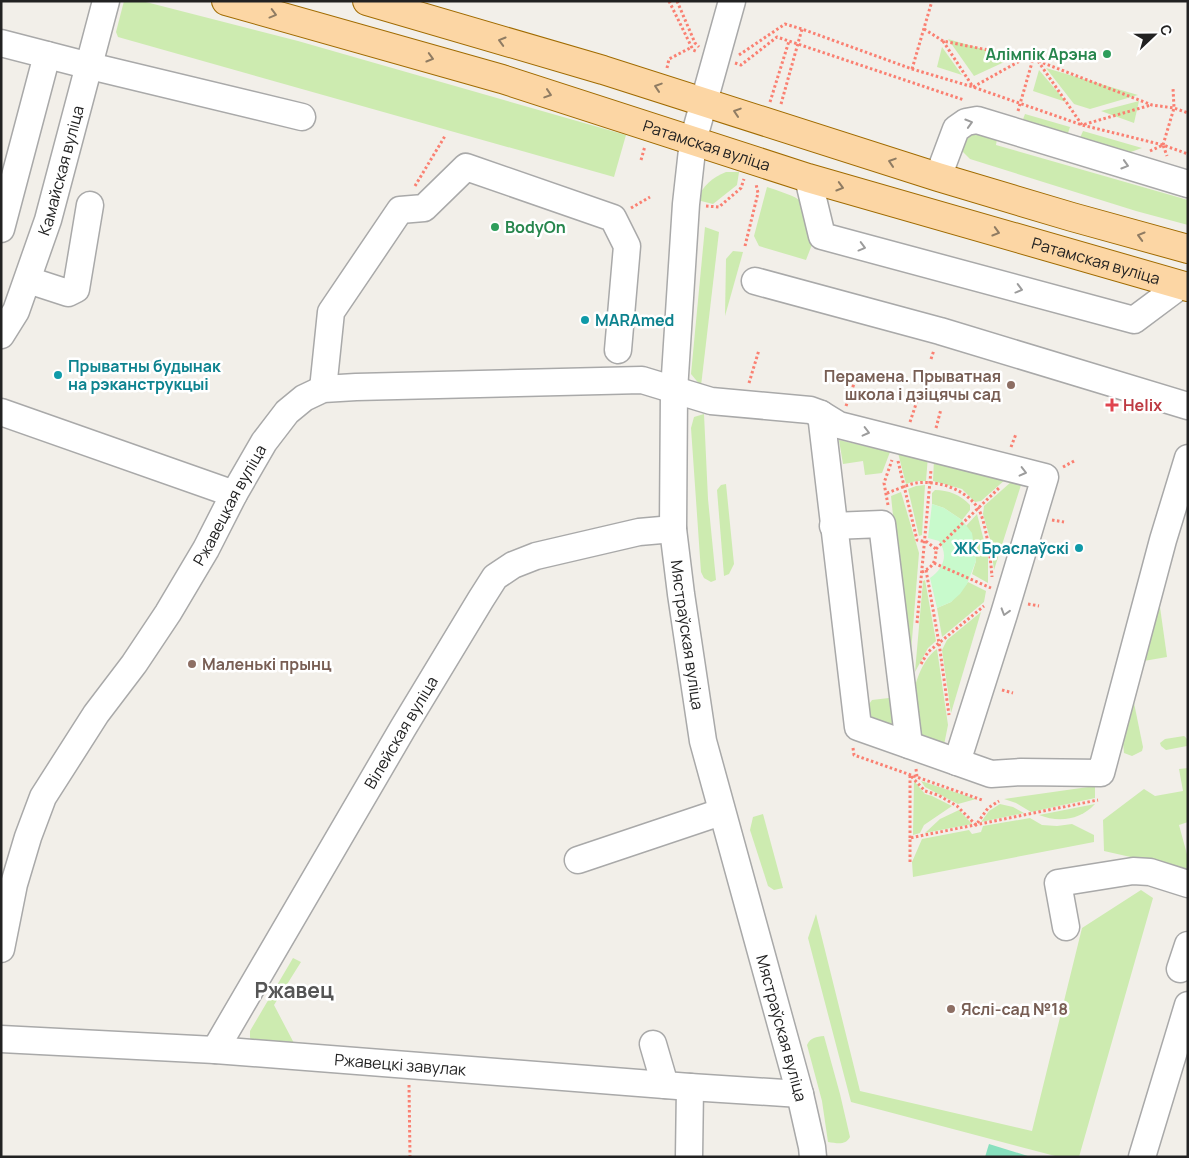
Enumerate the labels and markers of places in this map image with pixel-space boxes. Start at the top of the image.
place label: Алімпік Арэна [986,43,1097,65]
marker: Алімпік Арэна [1101,48,1113,60]
place label: BodyOn [505,216,566,238]
marker: BodyOn [489,221,501,233]
place label: MARAmed [595,309,674,331]
marker: MARAmed [579,314,591,326]
place label: Прыватны будынак на рэканструкцыі [68,355,221,395]
place label: Перамена. Прыватная школа і дзіцячы сад [824,365,1001,405]
marker: Прыватны будынак на рэканструкцыі [52,369,64,381]
marker: Перамена. Прыватная школа і дзіцячы сад [1005,379,1017,391]
place label: Helix [1123,394,1162,416]
marker: Helix [1105,398,1119,412]
place label: ЖК Браслаўскі [954,537,1069,559]
marker: ЖК Браслаўскі [1073,542,1085,554]
place label: Маленькі прынц [202,653,332,675]
marker: Маленькі прынц [186,658,198,670]
place label: Яслі-сад №18 [961,998,1068,1020]
marker: Яслі-сад №18 [945,1003,957,1015]

